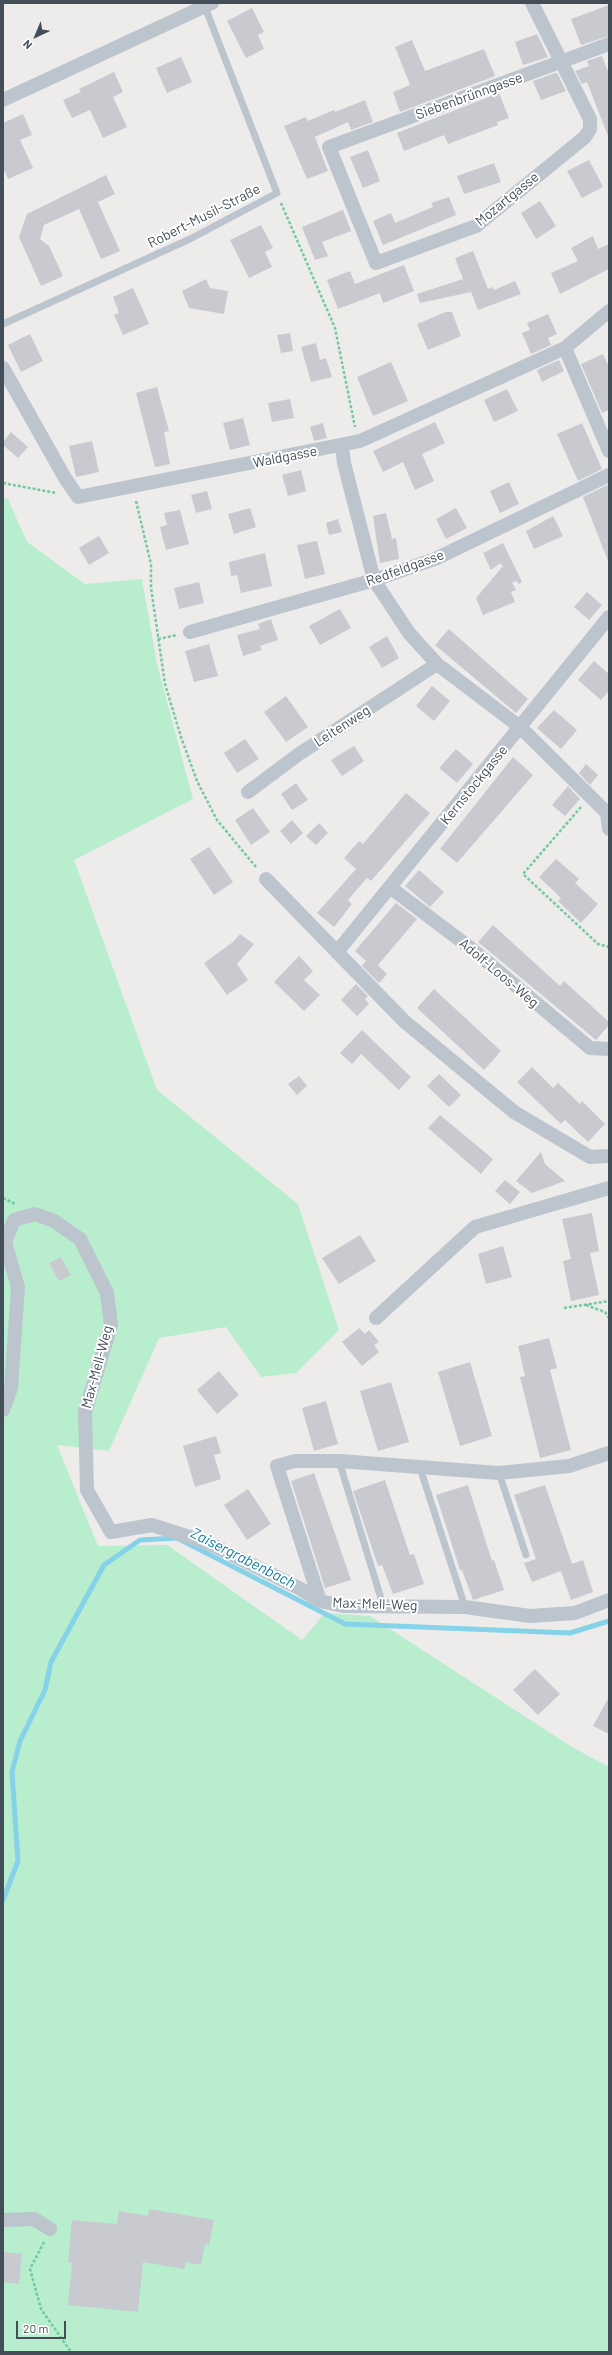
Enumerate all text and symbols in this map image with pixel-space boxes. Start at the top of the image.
north arrow [16,16,56,56]
text: N [20,38,34,52]
street label: Siebenbrünngasse [413,69,525,123]
street label: Mozartgasse [472,168,542,230]
street label: Robert-Musil-Straße [145,180,263,252]
street label: Waldgasse [251,443,319,471]
street label: Redfeldgasse [364,546,446,590]
street label: Leitenweg [311,702,373,750]
street label: Kernstockgasse [437,742,511,828]
street label: Adolf-Loos-Weg [456,935,542,1011]
street label: Max-Mell-Weg [78,1324,116,1410]
water label: Zaisergrabenbach [188,1524,298,1592]
street label: Max-Mell-Weg [332,1594,418,1614]
scale bar [18,2313,68,2339]
text: 20 m [23,2321,49,2335]

